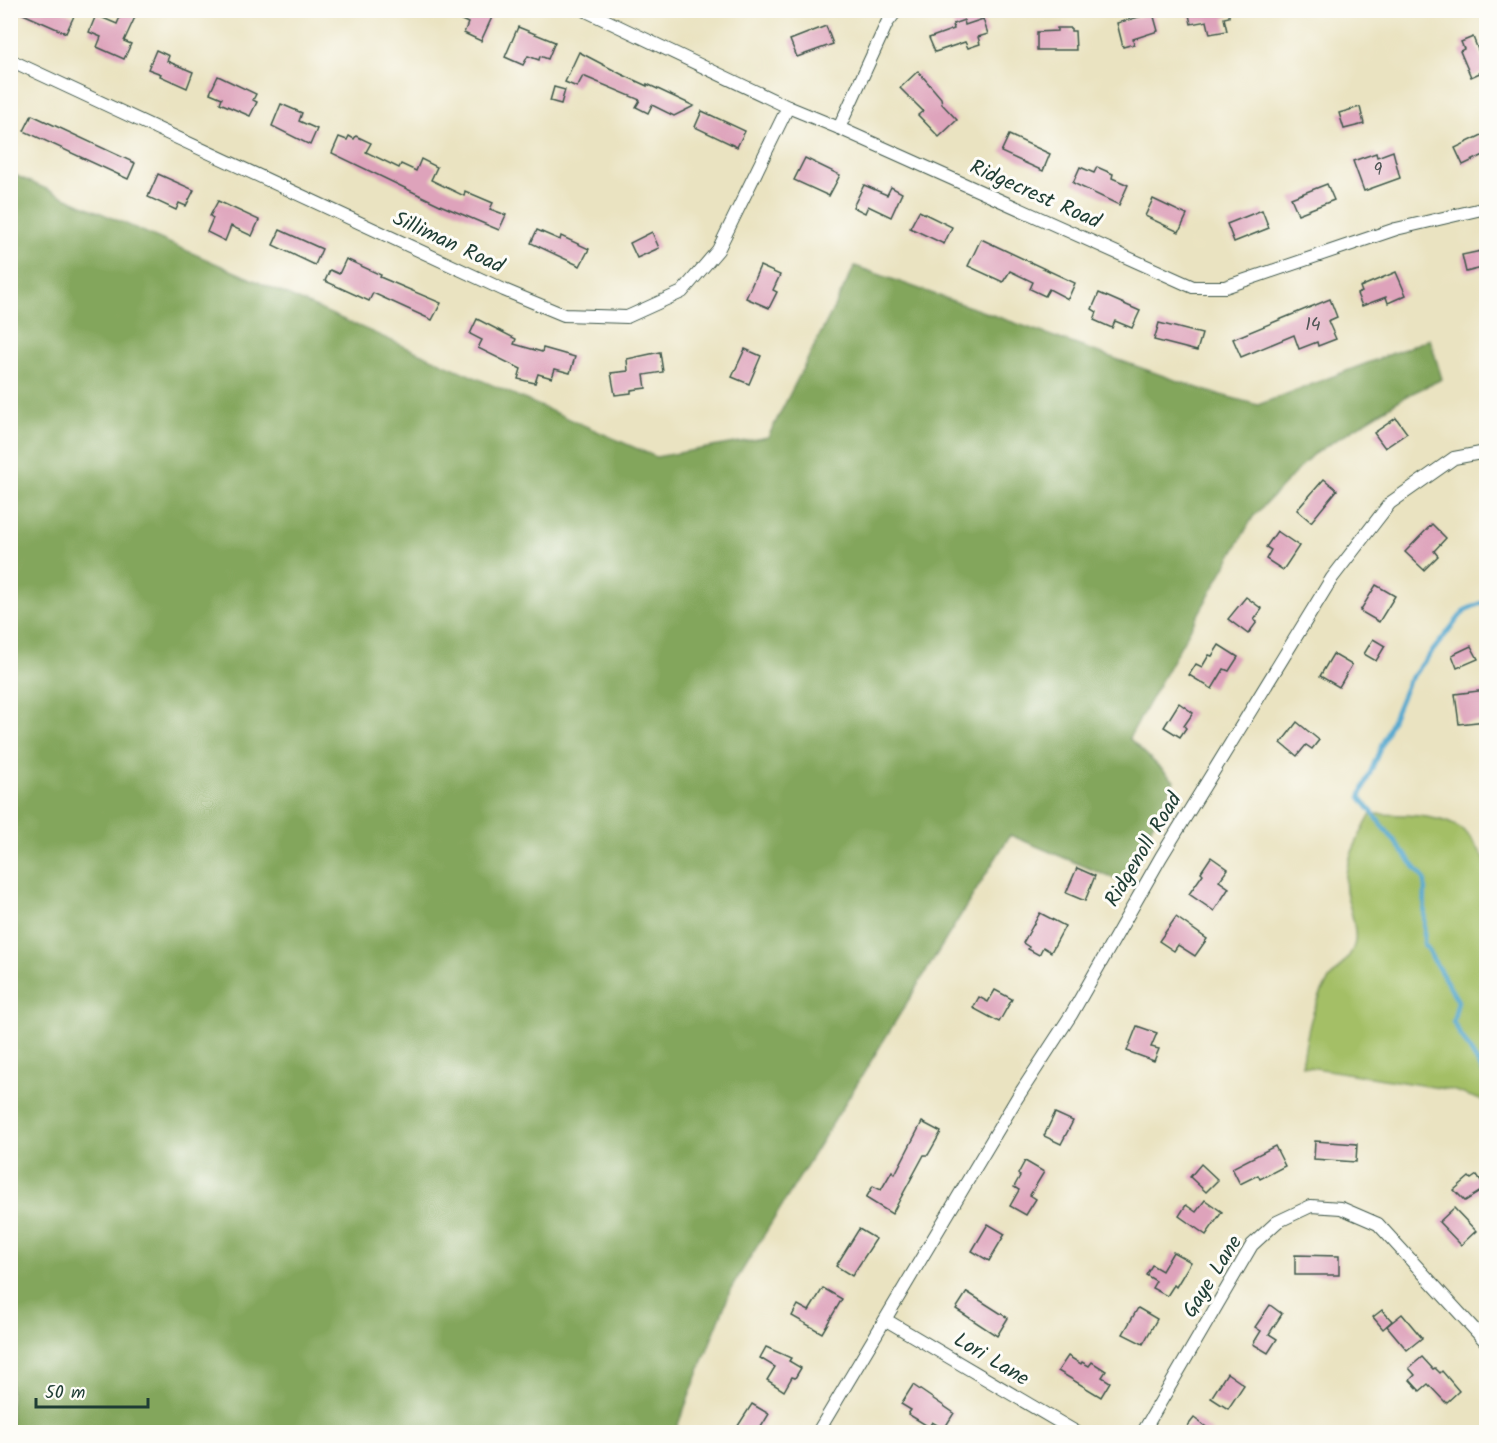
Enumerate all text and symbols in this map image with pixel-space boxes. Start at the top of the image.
street label: Ridgecrest Road [964,151,1106,239]
house number: 9 [1374,156,1383,185]
street label: Silliman Road [387,203,510,283]
house number: 14 [1305,311,1321,340]
street label: Ridgenoll Road [1097,786,1192,914]
street label: Gaye Lane [1175,1229,1252,1325]
street label: Lori Lane [947,1324,1036,1396]
scale bar [36,1371,148,1409]
text: 50 m [45,1379,85,1408]

